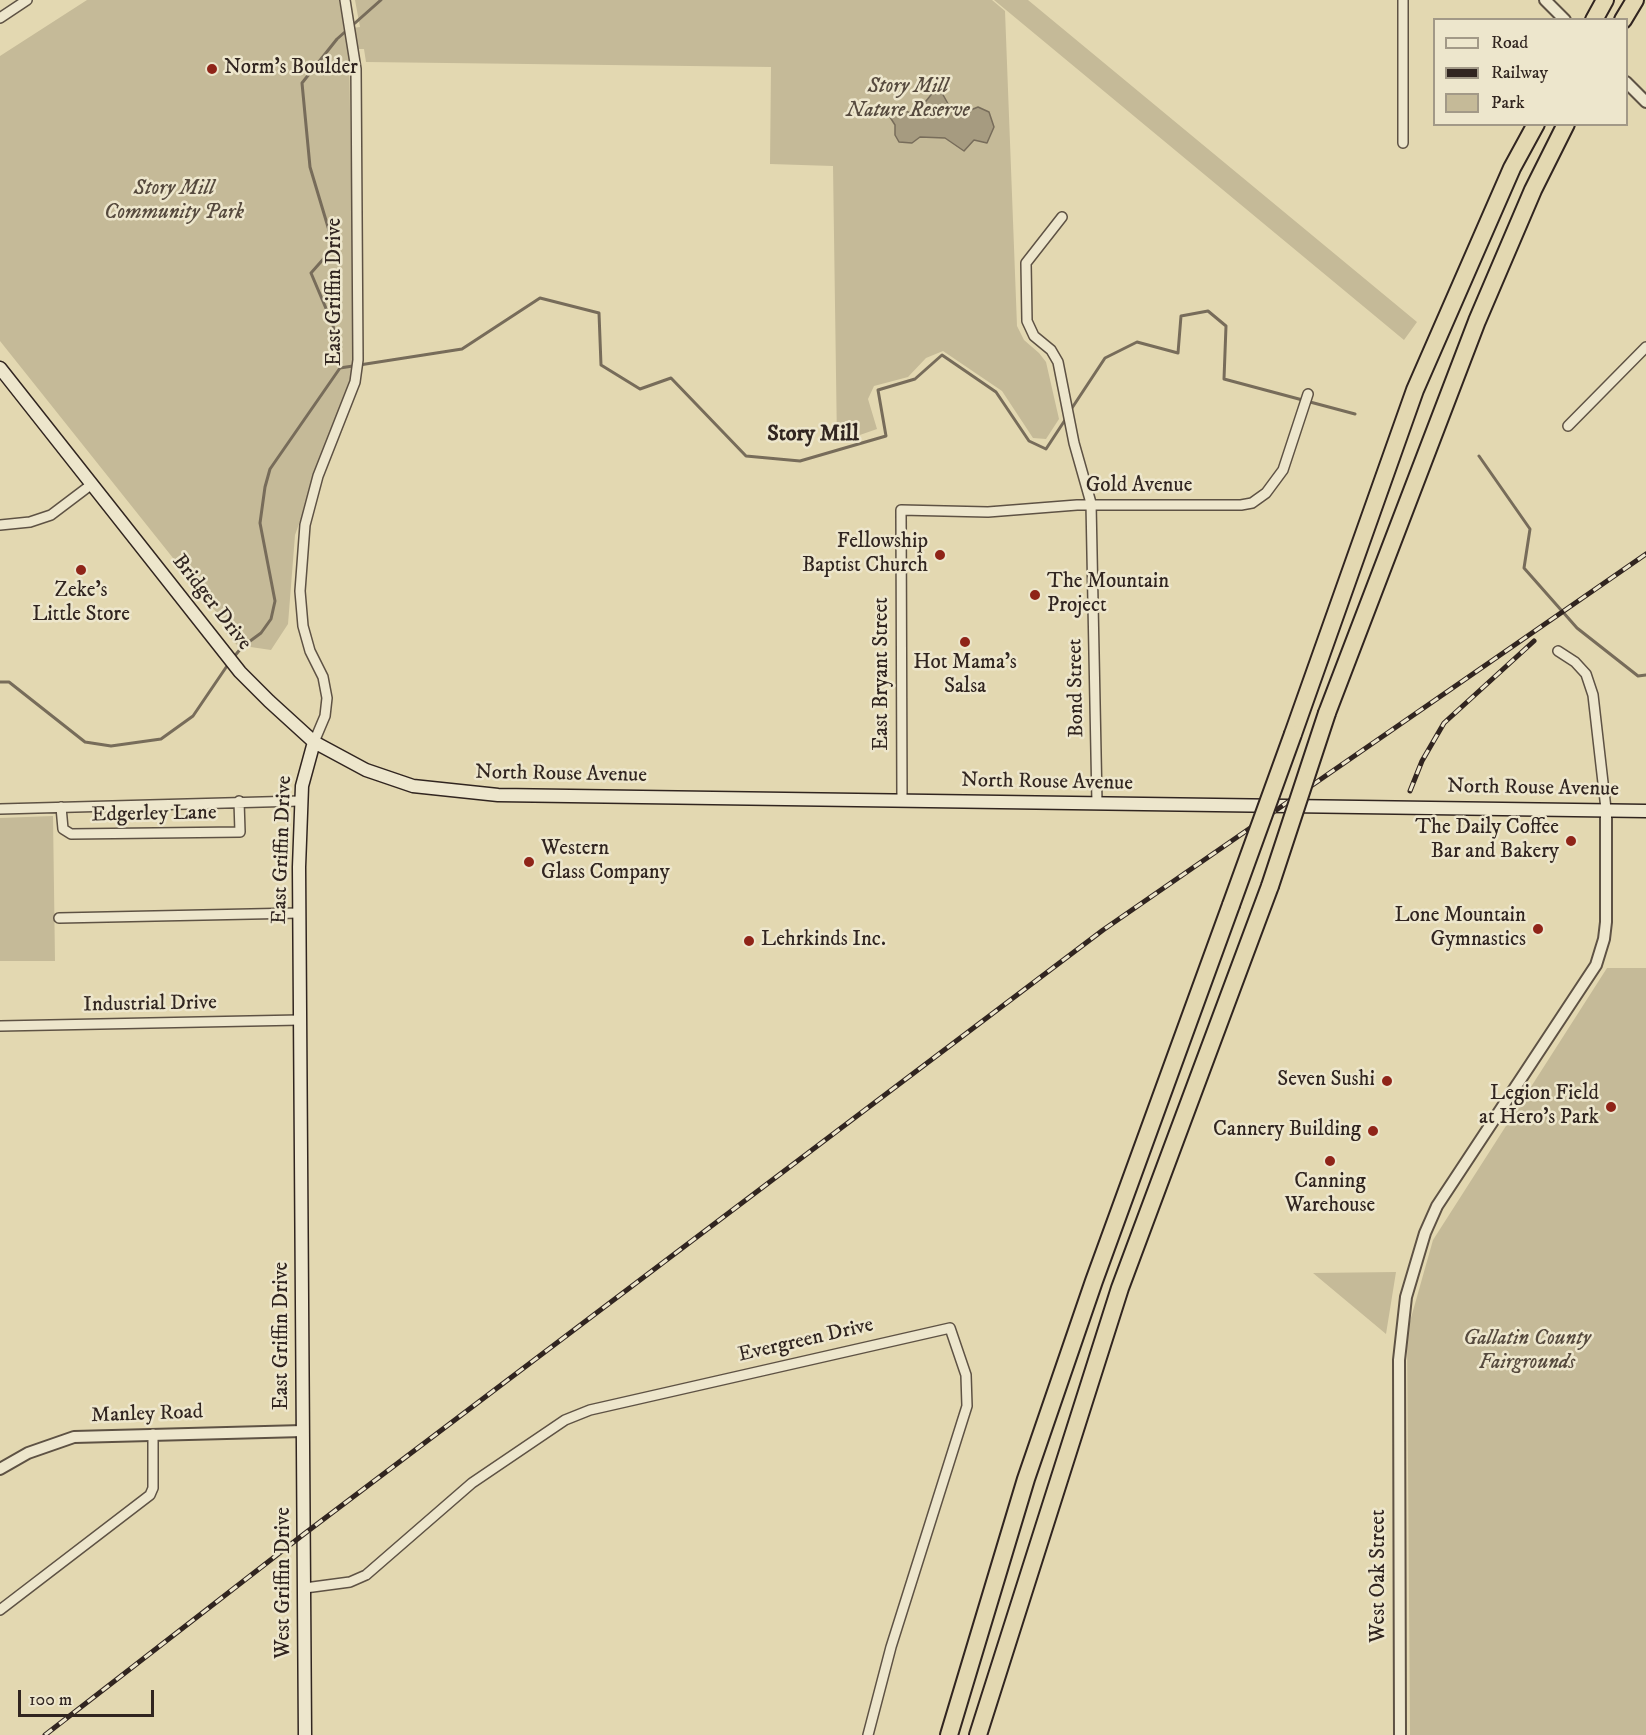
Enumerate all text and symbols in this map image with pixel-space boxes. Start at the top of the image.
legend [1433,18,1628,126]
text: Road [1491,32,1528,54]
place label: Norm's Boulder [224,56,358,82]
marker: Norm's Boulder [205,62,219,76]
text: Railway [1491,62,1548,84]
park label: Story Mill Nature Reserve [846,75,970,125]
text: Park [1491,92,1525,114]
park label: Story Mill Community Park [104,177,244,227]
street label: East Griffin Drive [323,218,349,366]
district label: Story Mill [767,422,859,448]
street label: Gold Avenue [1086,474,1192,500]
place label: Fellowship Baptist Church [802,530,928,580]
marker: Fellowship Baptist Church [933,548,947,562]
street label: Bridger Drive [166,550,256,656]
marker: Zeke's Little Store [74,563,88,577]
place label: The Mountain Project [1047,570,1169,620]
place label: Zeke's Little Store [32,579,130,629]
marker: The Mountain Project [1028,588,1042,602]
street label: East Bryant Street [870,597,896,751]
marker: Hot Mama's Salsa [958,635,972,649]
street label: Bond Street [1064,638,1090,738]
place label: Hot Mama's Salsa [913,651,1017,701]
street label: North Rouse Avenue [475,761,647,789]
street label: North Rouse Avenue [961,769,1133,797]
street label: East Griffin Drive [268,775,298,925]
street label: North Rouse Avenue [1447,775,1619,803]
street label: Edgerley Lane [91,801,217,829]
place label: The Daily Coffee Bar and Bakery [1415,816,1559,866]
marker: The Daily Coffee Bar and Bakery [1564,834,1578,848]
place label: Western Glass Company [541,837,670,887]
marker: Western Glass Company [522,855,536,869]
place label: Lone Mountain Gymnastics [1394,904,1526,954]
marker: Lone Mountain Gymnastics [1531,922,1545,936]
place label: Lehrkinds Inc. [761,928,886,954]
marker: Lehrkinds Inc. [742,934,756,948]
street label: Industrial Drive [83,991,217,1019]
place label: Seven Sushi [1277,1068,1375,1094]
marker: Seven Sushi [1380,1074,1394,1088]
place label: Legion Field at Hero's Park [1479,1082,1599,1132]
marker: Legion Field at Hero's Park [1604,1100,1618,1114]
place label: Cannery Building [1213,1118,1361,1144]
marker: Cannery Building [1366,1124,1380,1138]
marker: Canning Warehouse [1323,1154,1337,1168]
place label: Canning Warehouse [1285,1170,1375,1220]
street label: East Griffin Drive [270,1262,296,1410]
street label: Evergreen Drive [736,1313,876,1369]
park label: Gallatin County Fairgrounds [1463,1327,1591,1377]
street label: Manley Road [91,1400,203,1430]
street label: West Griffin Drive [272,1507,298,1659]
street label: West Oak Street [1367,1509,1393,1643]
scale bar [21,1678,158,1716]
text: 100 m [29,1689,72,1711]

